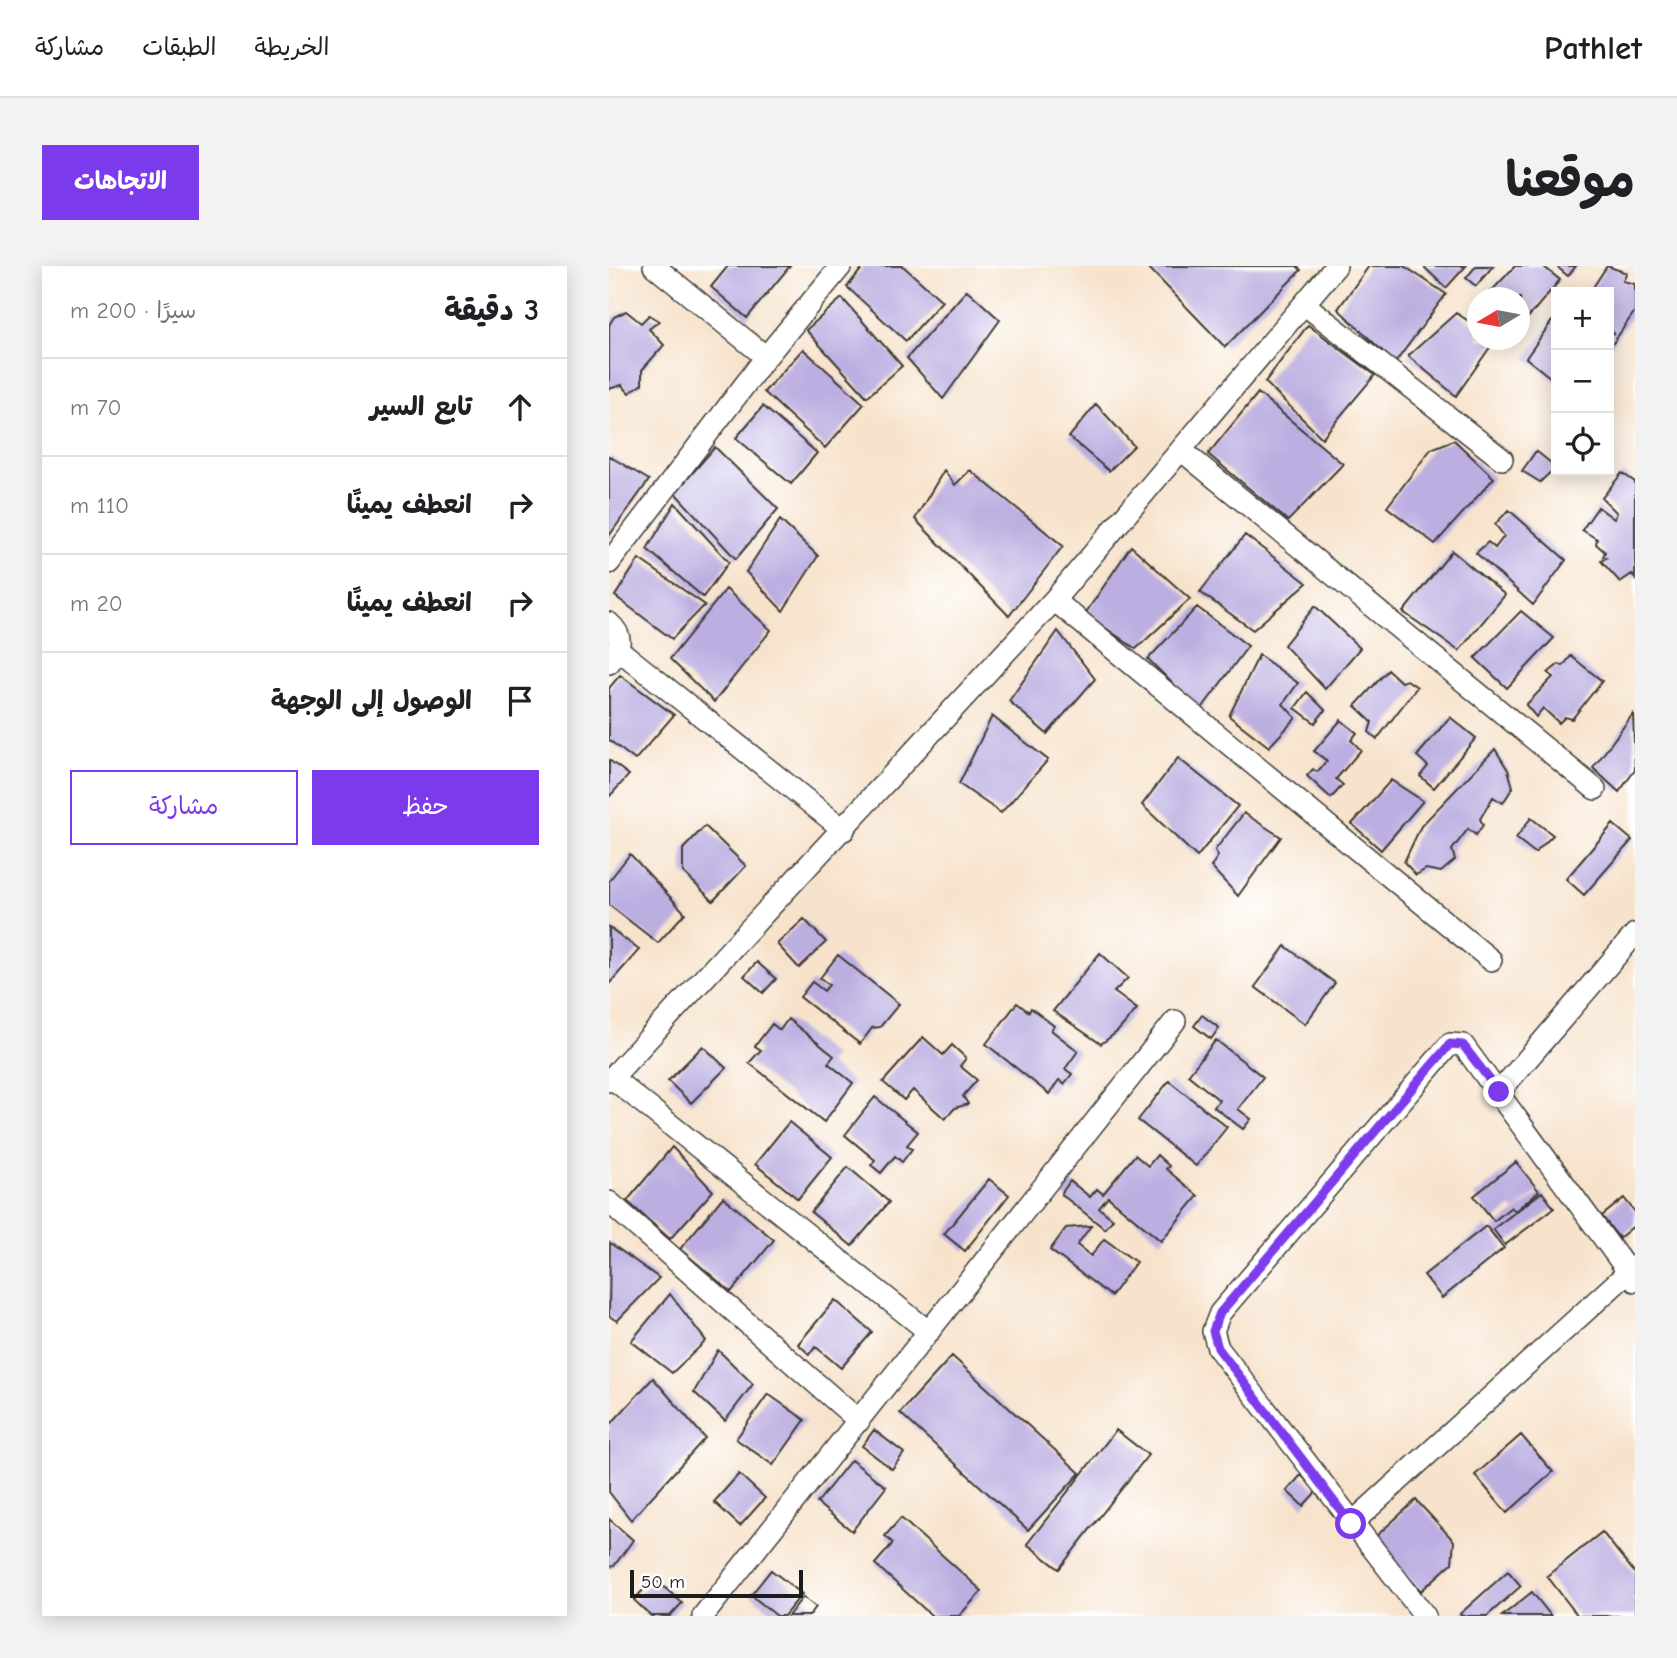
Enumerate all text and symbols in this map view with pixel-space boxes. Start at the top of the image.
text: Pathlet [1544,29,1642,67]
text: مشاركة [35,33,104,61]
text: الطبقات [142,33,217,61]
text: الخريطة [255,33,329,61]
button: الاتجاهات [42,145,199,220]
text: موقعنا [1505,152,1635,208]
north arrow [1467,287,1530,350]
map controls [1551,287,1614,476]
button: + [1551,287,1614,350]
text: 3 دقيقة [444,293,539,328]
text: سيرًا · 200 m [70,297,196,324]
button: − [1551,350,1614,413]
icon: ahead [501,388,539,426]
text: تابع السير [370,392,472,422]
text: 70 m [70,394,122,421]
button: locate [1551,413,1614,476]
icon: right [501,486,539,524]
text: انعطف يمينًا [347,490,472,520]
text: 110 m [70,492,129,519]
icon: right [501,584,539,622]
text: انعطف يمينًا [347,588,472,618]
text: 20 m [70,590,123,617]
icon: arrive [501,682,539,720]
text: الوصول إلى الوجهة [271,686,472,716]
button: مشاركة [70,770,298,845]
button: حفظ [312,770,539,845]
route end [1483,1076,1514,1107]
route start [1335,1508,1366,1539]
scale bar [630,1567,803,1599]
text: 50 m [641,1571,685,1593]

